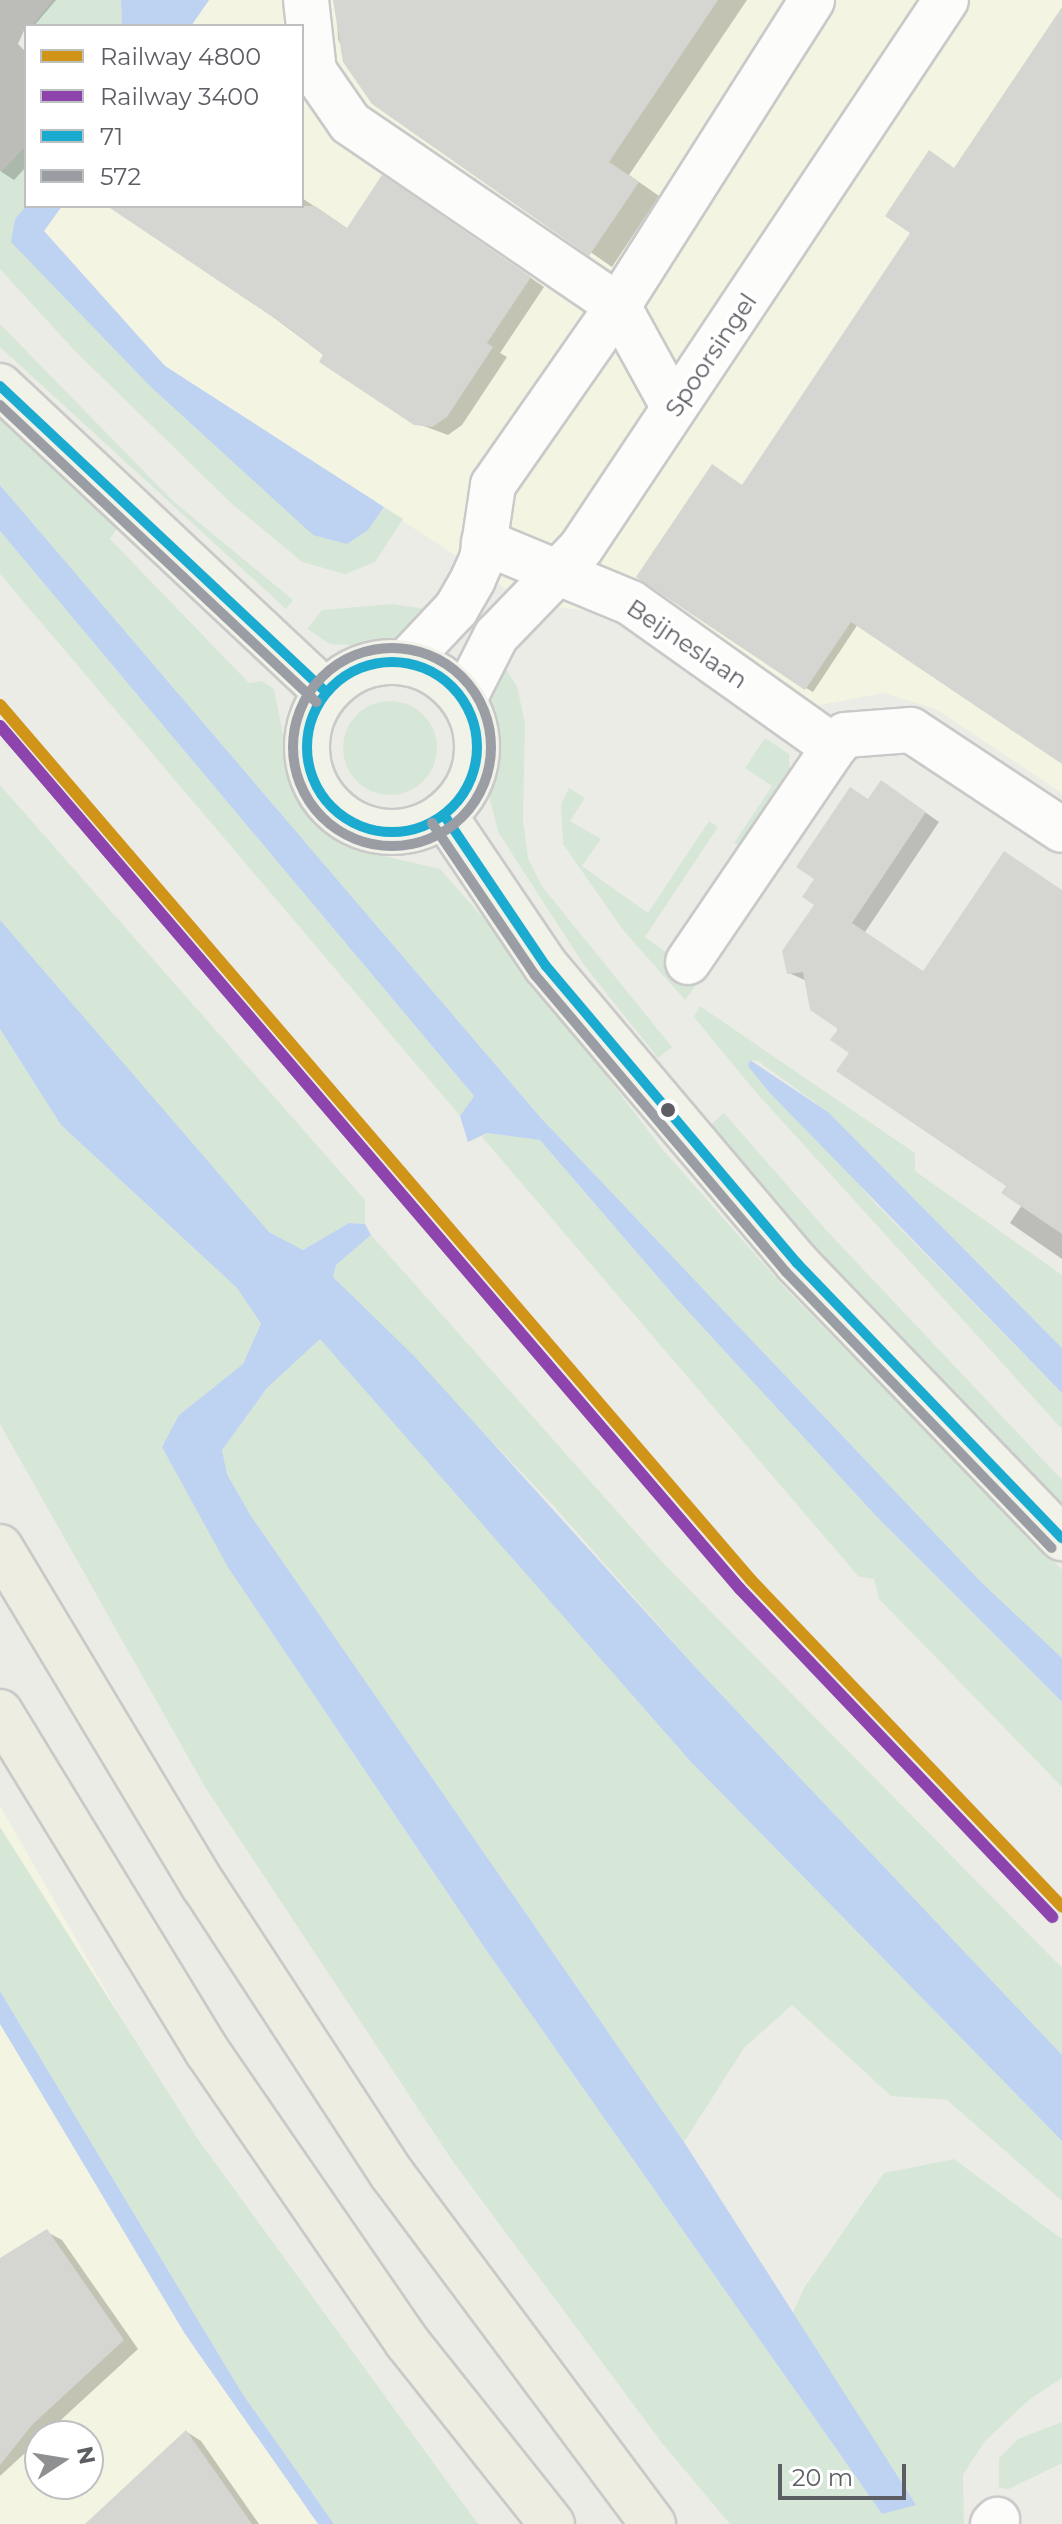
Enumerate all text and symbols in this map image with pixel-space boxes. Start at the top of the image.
legend [24,24,304,208]
text: Railway 4800 [100,42,261,71]
text: Railway 3400 [100,82,259,111]
text: 71 [100,122,123,151]
text: 572 [100,162,141,191]
street label: Spoorsingel [659,288,763,422]
street label: Beijneslaan [621,593,753,695]
unlabelled marker [660,1102,676,1118]
north arrow [24,2420,104,2500]
text: N [71,2444,101,2467]
scale bar [782,2448,910,2498]
text: 20 m [792,2463,853,2492]

